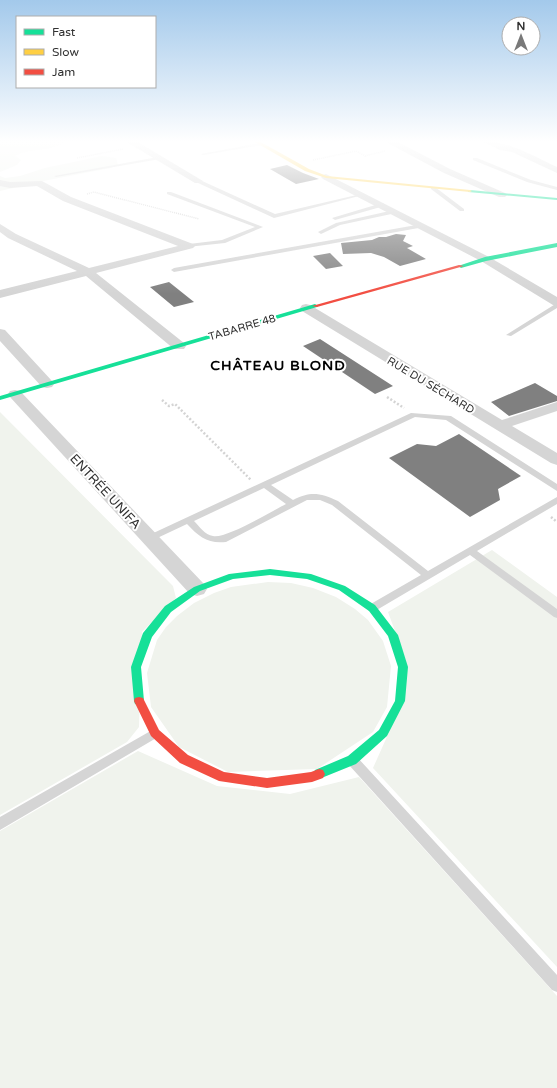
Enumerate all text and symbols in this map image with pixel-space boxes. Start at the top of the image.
legend [16,16,156,88]
north arrow [501,16,541,56]
text: N [517,20,525,33]
text: Fast [52,25,76,39]
text: Slow [52,45,79,59]
text: Jam [52,65,75,79]
street label: TABARRE 48 [207,312,277,343]
street label: RUE DU SÉCHARD [385,353,477,417]
district label: CHÂTEAU BLOND [210,357,346,374]
street label: ENTRÉE UNIFA [66,451,144,533]

